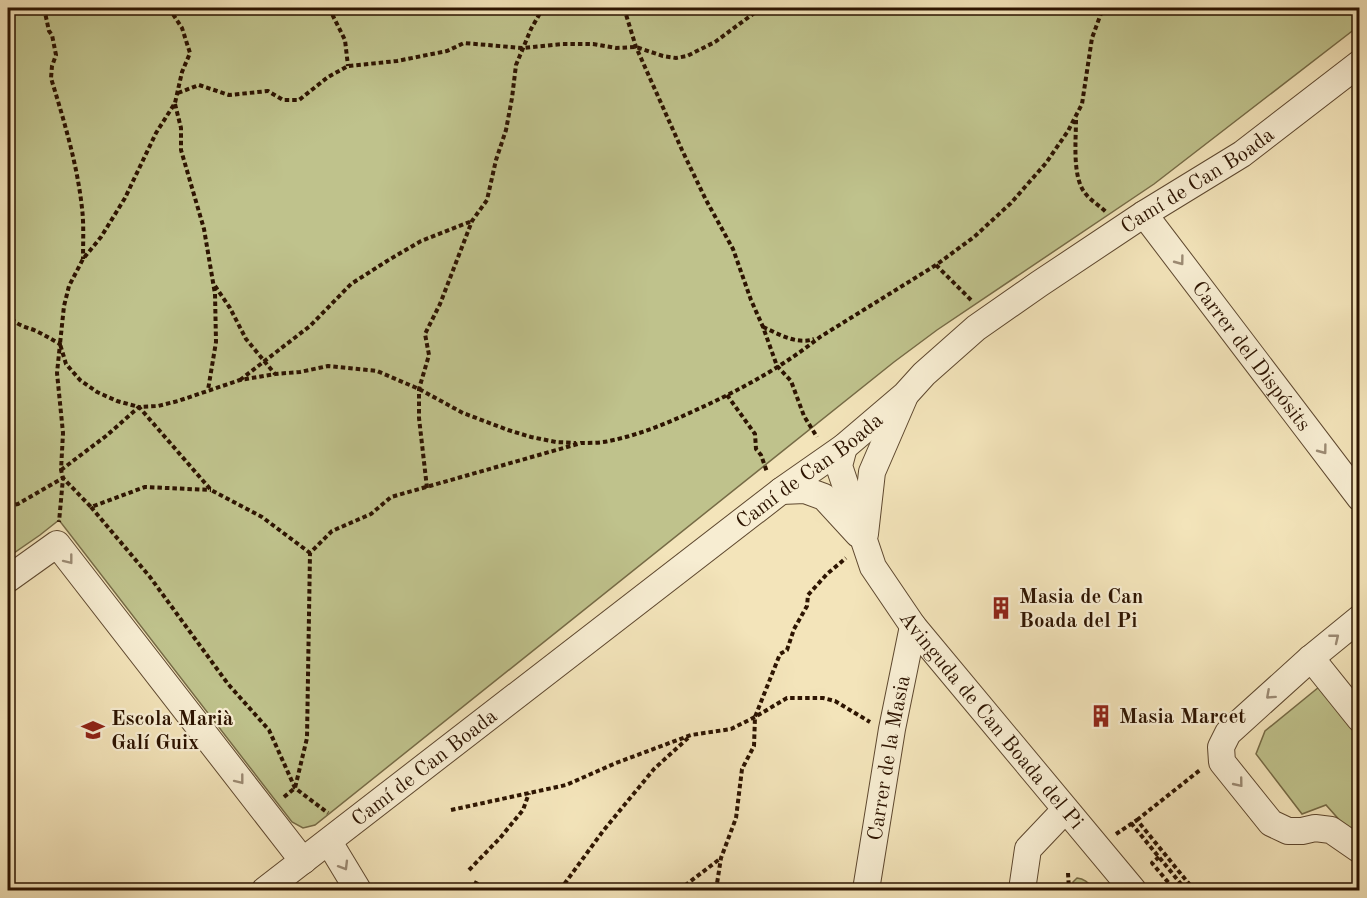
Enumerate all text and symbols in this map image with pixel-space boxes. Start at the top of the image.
street label: Camí de Can Boada [1118,124,1278,238]
one-way arrow [1172,254,1183,265]
street label: Carrer del Dispósits [1187,278,1314,435]
street label: Camí de Can Boada [733,410,887,534]
one-way arrow [1315,443,1326,454]
one-way arrow [61,553,72,564]
place label: Masia de Can Boada del Pi [1019,587,1143,632]
building icon: Masia de Can Boada del Pi [988,595,1014,621]
street label: Avinguda de Can Boada del Pi [894,608,1087,834]
one-way arrow [1329,634,1340,645]
street label: Carrer de la Masia [865,674,915,842]
one-way arrow [1266,688,1276,699]
building icon: Masia Marcet [1088,703,1114,729]
street label: Camí de Can Boada [348,706,502,831]
place label: Masia Marcet [1119,707,1246,728]
place label: Escola Marià Galí Guix [111,709,234,754]
school or university icon: Escola Marià Galí Guix [80,717,106,743]
one-way arrow [233,773,244,784]
one-way arrow [1232,776,1243,787]
one-way arrow [336,860,348,870]

